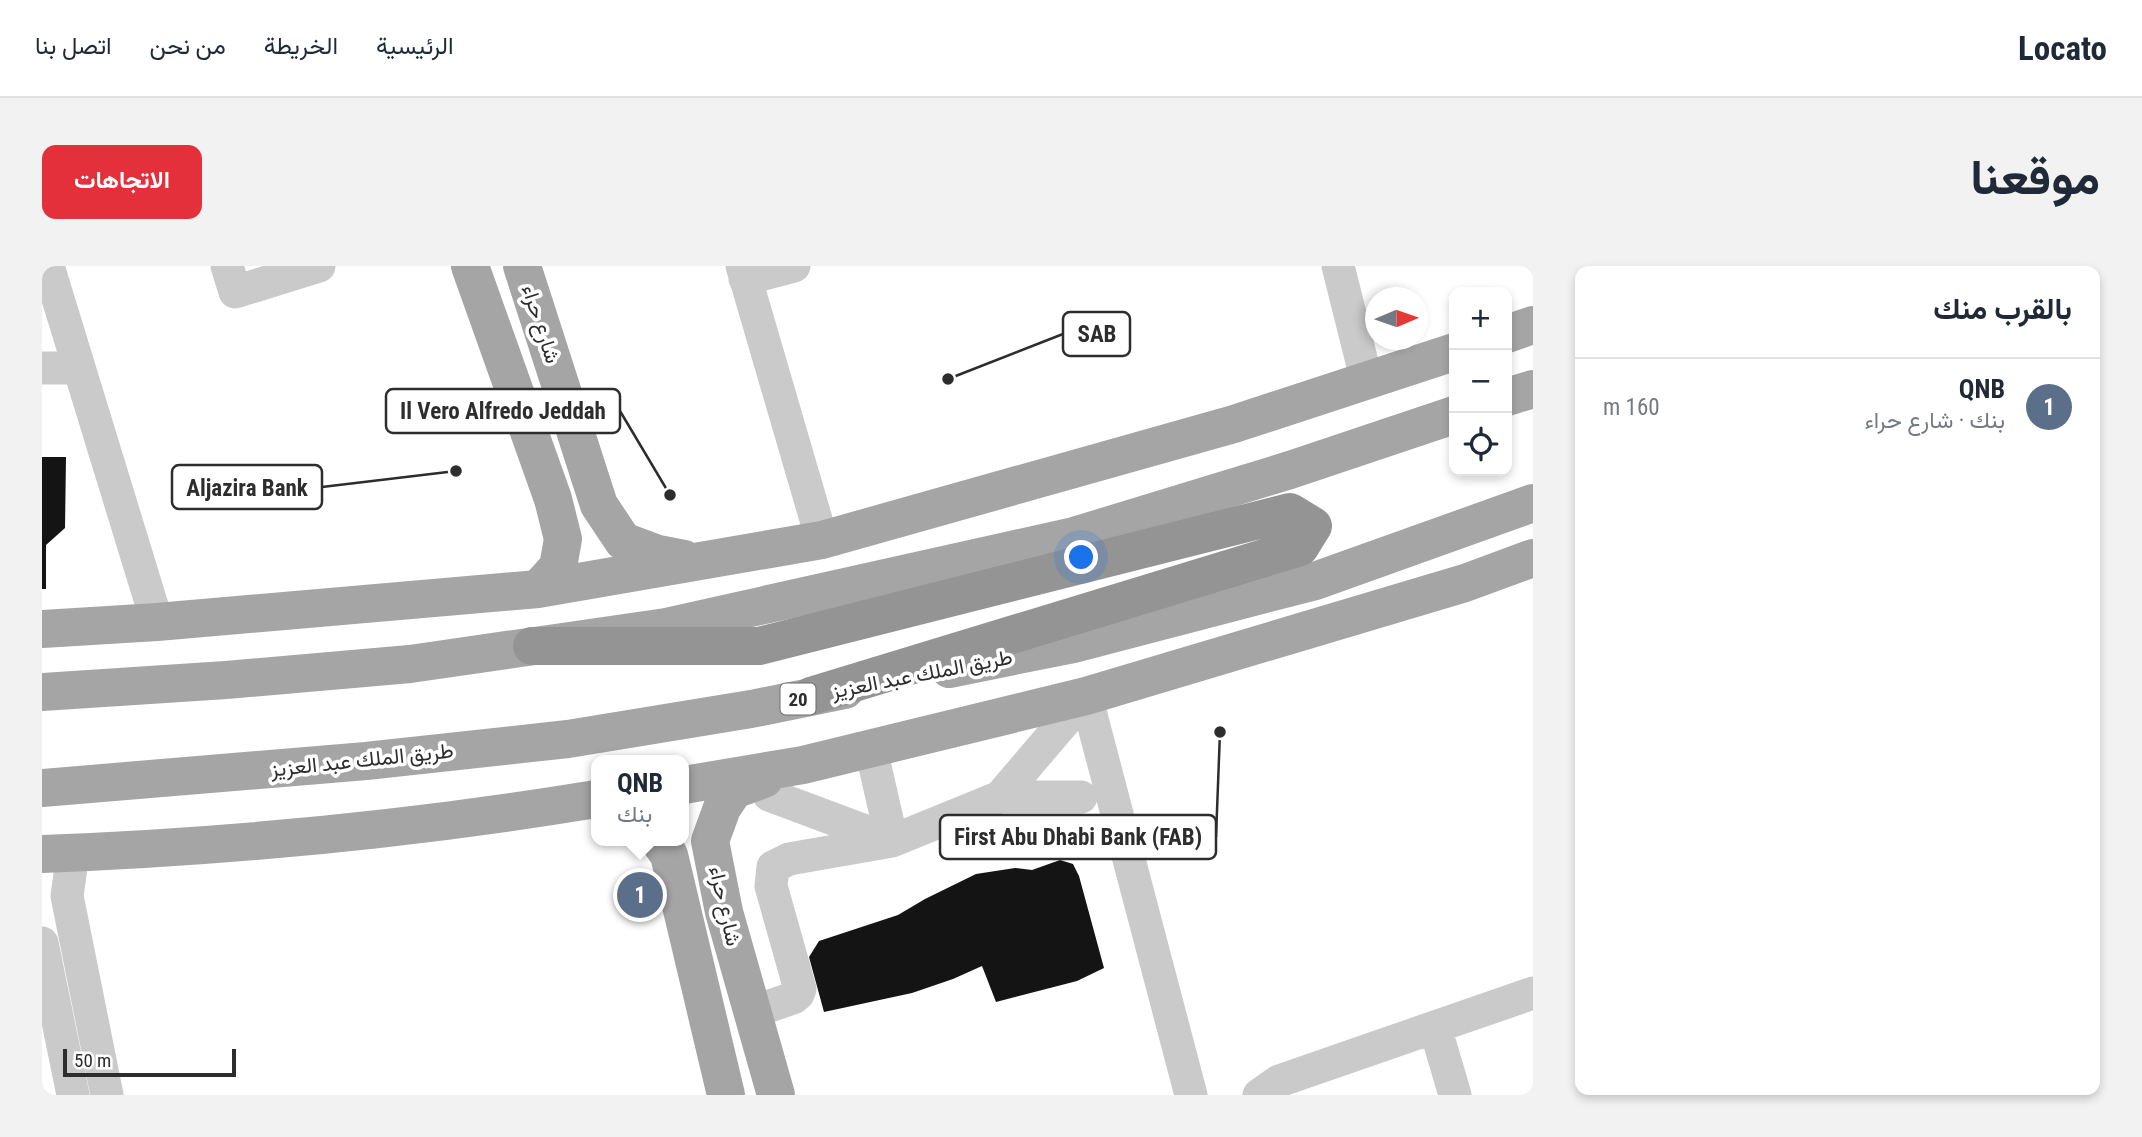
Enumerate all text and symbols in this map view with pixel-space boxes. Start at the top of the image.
text: Locato [2018,29,2107,68]
text: اتصل بنا [35,32,112,60]
text: من نحن [150,32,226,60]
text: الخريطة [264,32,338,60]
text: الرئيسية [376,32,454,60]
button: الاتجاهات [42,145,202,219]
text: موقعنا [1970,149,2100,206]
street label: شارع حراء [515,282,565,367]
north arrow [1365,287,1428,350]
map controls [1449,287,1512,476]
button: + [1449,287,1512,350]
text: بالقرب منك [1933,291,2072,326]
callout: SAB [1063,312,1130,356]
text: SAB [1077,321,1117,348]
button: − [1449,350,1512,413]
text: QNB [1959,374,2005,404]
callout: Il Vero Alfredo Jeddah [386,389,620,433]
text: 160 m [1603,394,1660,421]
text: 1 [2043,394,2055,421]
text: Il Vero Alfredo Jeddah [400,398,606,425]
text: بنك · شارع حراء [1864,407,2005,434]
button: locate [1449,413,1512,476]
callout: Aljazira Bank [172,465,322,509]
text: Aljazira Bank [186,475,309,502]
your location [1064,540,1098,574]
street label: طريق الملك عبد العزيز [829,645,1015,704]
road number: 20 [780,684,816,714]
street label: طريق الملك عبد العزيز [268,738,455,783]
popup [591,755,689,846]
text: QNB [617,768,663,798]
text: بنك [617,801,652,828]
callout: First Abu Dhabi Bank (FAB) [940,815,1216,859]
text: First Abu Dhabi Bank (FAB) [954,824,1202,851]
street label: شارع حراء [702,864,746,949]
pin: 1 [617,869,663,921]
scale bar [63,1046,236,1078]
text: 50 m [74,1049,111,1072]

